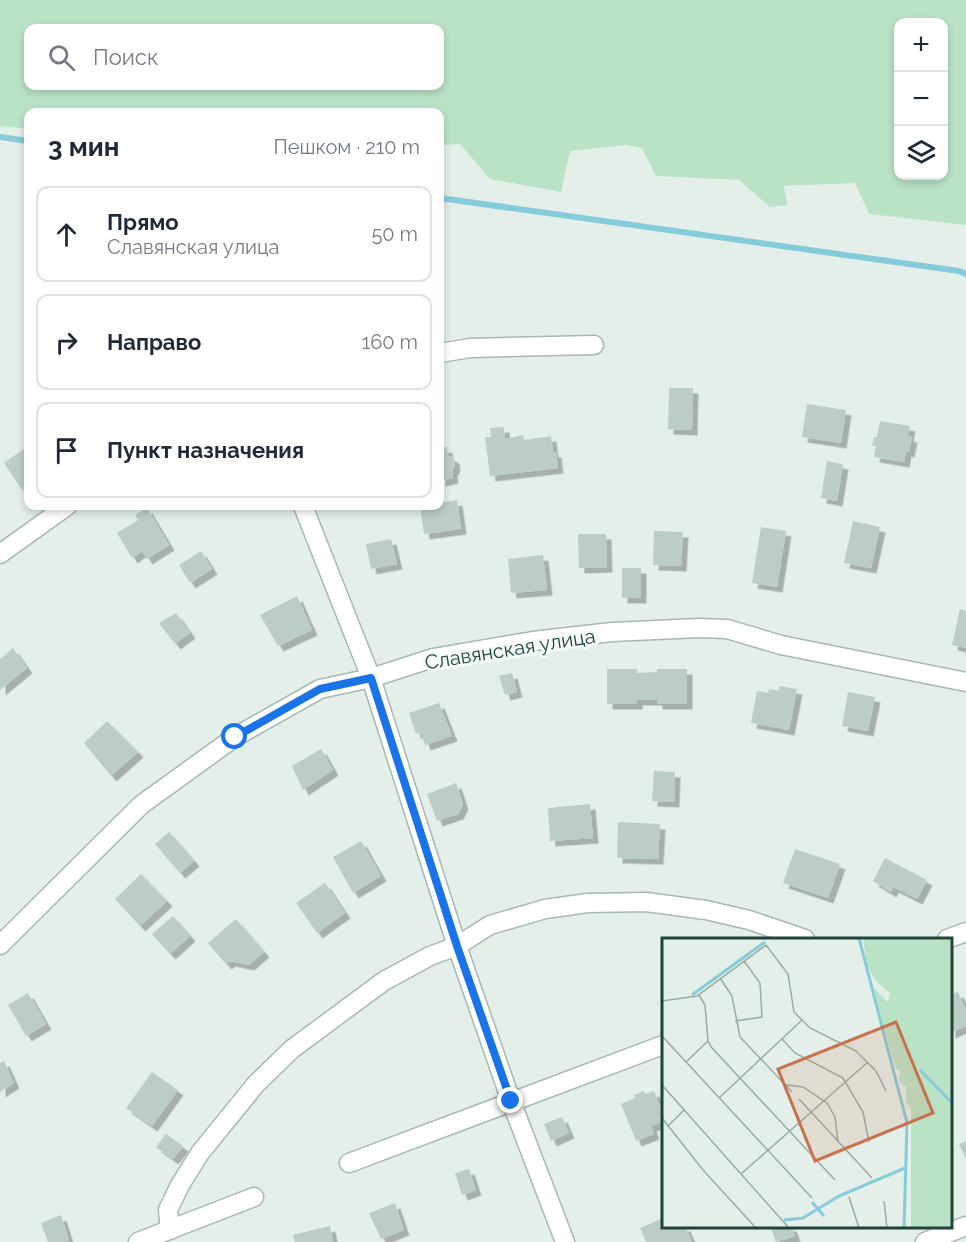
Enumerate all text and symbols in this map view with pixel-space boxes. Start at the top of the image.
map controls [894,18,948,180]
button: + [894,18,948,72]
search box [24,24,444,90]
icon: search [45,41,78,74]
text: Поиск [93,44,158,70]
button: − [894,72,948,126]
button: layers [894,126,948,180]
text: 3 мин [48,132,119,162]
text: Пешком · 210 m [274,135,420,159]
text: Прямо [107,209,179,235]
icon: ahead [50,218,83,251]
text: 50 m [371,222,418,246]
text: Славянская улица [107,235,279,259]
icon: right [50,326,83,359]
text: Направо [107,329,201,355]
text: 160 m [362,330,418,354]
icon: arrive [50,434,83,467]
text: Пункт назначения [107,437,304,463]
street label: Славянская улица [423,624,597,674]
route start [221,723,247,749]
inset map [662,938,951,1227]
route end [497,1087,523,1113]

